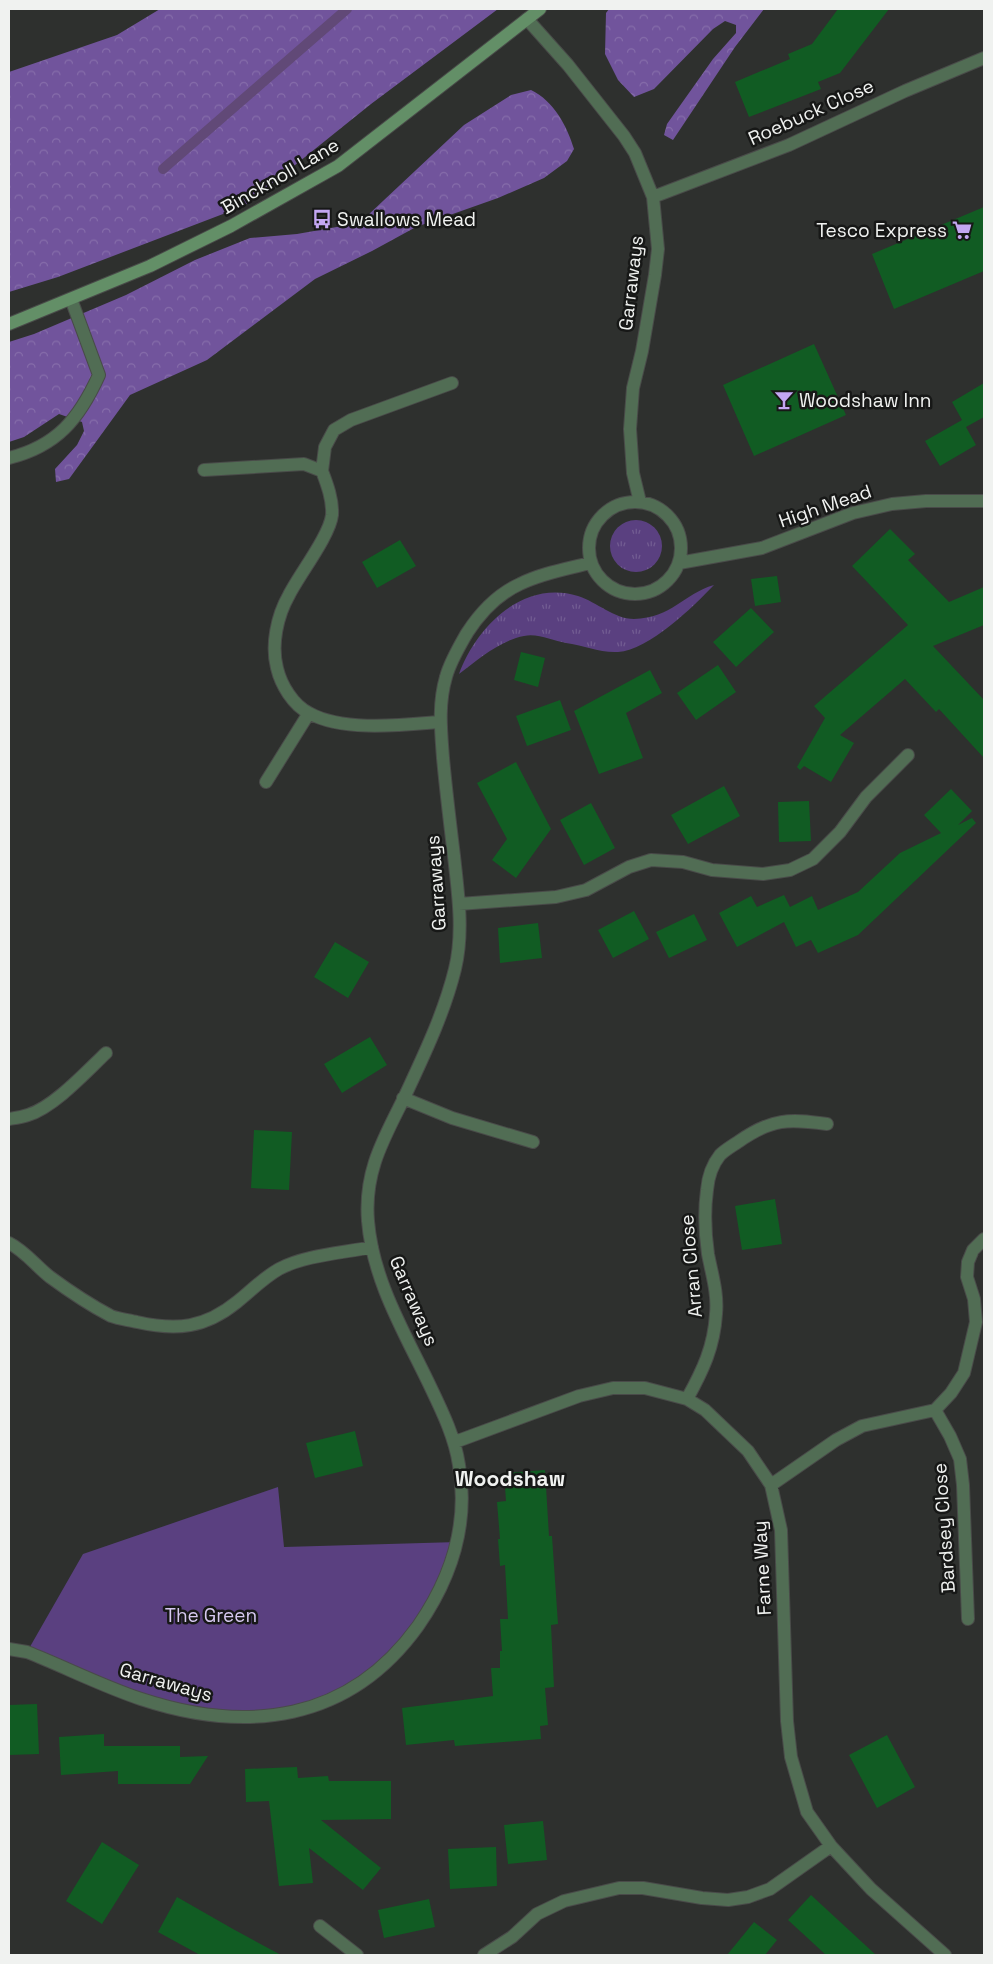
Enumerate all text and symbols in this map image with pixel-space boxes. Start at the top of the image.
street label: Roebuck Close [744,73,878,151]
street label: Bincknoll Lane [216,132,344,220]
place label: Swallows Mead [337,207,476,232]
bus stop icon: Swallows Mead [311,208,333,230]
place label: Tesco Express [816,218,947,243]
supermarket icon: Tesco Express [951,219,973,241]
street label: Garraways [613,234,649,332]
place label: Woodshaw Inn [799,388,932,413]
bar icon: Woodshaw Inn [773,389,795,411]
street label: High Mead [775,478,875,534]
street label: Garraways [420,834,452,932]
street label: Arran Close [674,1213,708,1319]
street label: Garraways [384,1252,444,1350]
street label: Bardsey Close [927,1462,961,1594]
district label: Woodshaw [455,1465,565,1492]
street label: Farne Way [747,1520,777,1616]
park label: The Green [165,1603,257,1628]
street label: Garraways [117,1657,215,1707]

